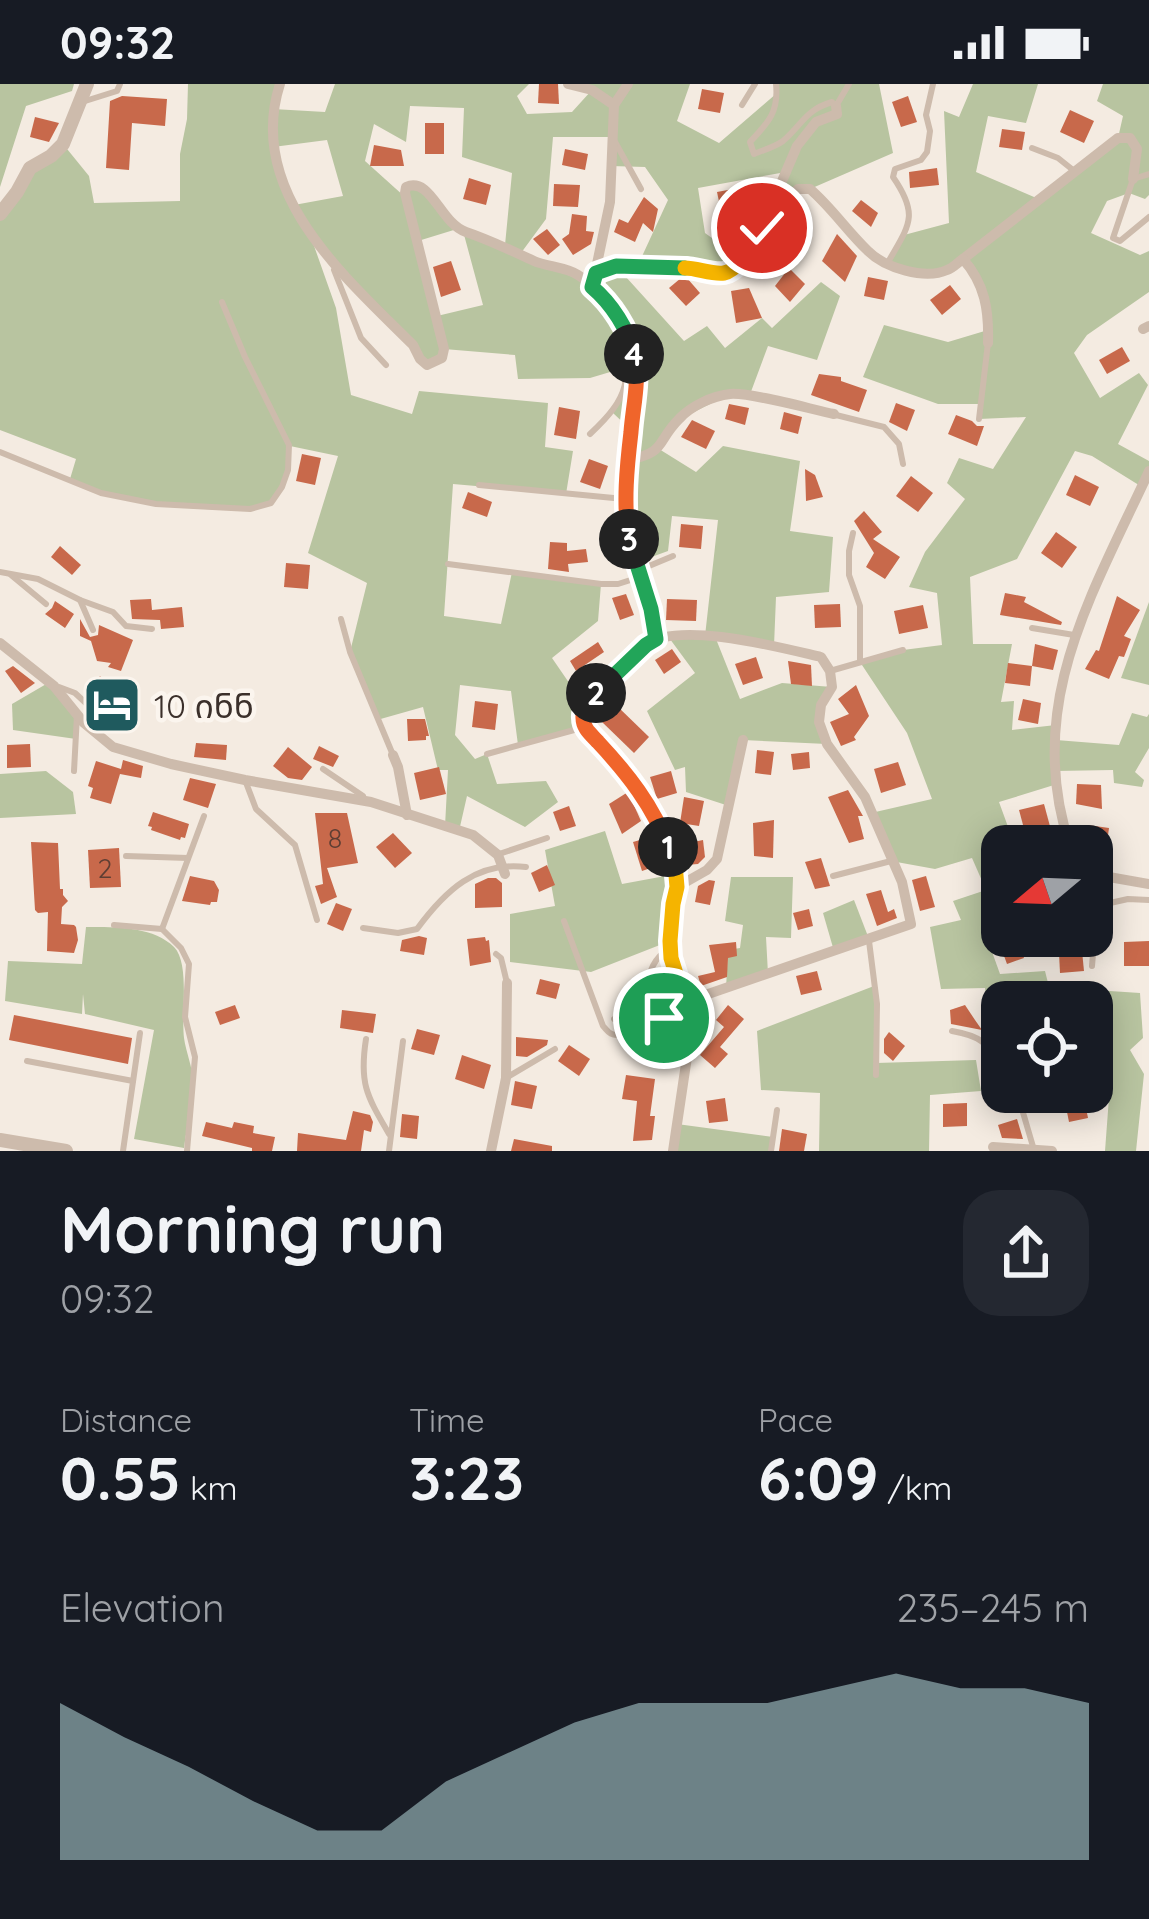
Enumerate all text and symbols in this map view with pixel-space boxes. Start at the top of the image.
text: 09:32 [60,14,175,70]
pin [711,177,813,279]
icon: check [729,195,795,261]
pin: 4 [604,324,664,384]
text: 4 [624,333,644,374]
pin: 3 [599,509,659,569]
text: 3 [620,518,638,559]
pin: 2 [566,663,626,723]
text: 2 [587,672,605,713]
hotel icon: 10 ინნ [81,674,143,736]
place label: 10 ინნ [154,685,254,726]
pin: 1 [638,817,698,877]
house number: 8 [328,821,342,855]
north arrow [981,825,1113,957]
map controls [981,825,1113,1113]
text: 1 [662,826,674,867]
house number: 2 [98,851,112,885]
pin [613,967,715,1069]
button: locate [981,981,1113,1113]
icon: arrive [631,985,697,1051]
text: Morning run [60,1187,445,1270]
button: share [963,1190,1089,1316]
text: 09:32 [60,1274,154,1323]
text: Distance [60,1399,192,1440]
text: Time [409,1399,485,1440]
text: Pace [758,1399,833,1440]
text: 0.55 [60,1440,181,1515]
text: 3:23 [409,1440,524,1515]
text: 6:09 [758,1440,878,1515]
text: km [181,1467,238,1508]
text: /km [878,1467,952,1508]
text: Elevation [60,1583,224,1632]
text: 235–245 m [896,1583,1089,1632]

